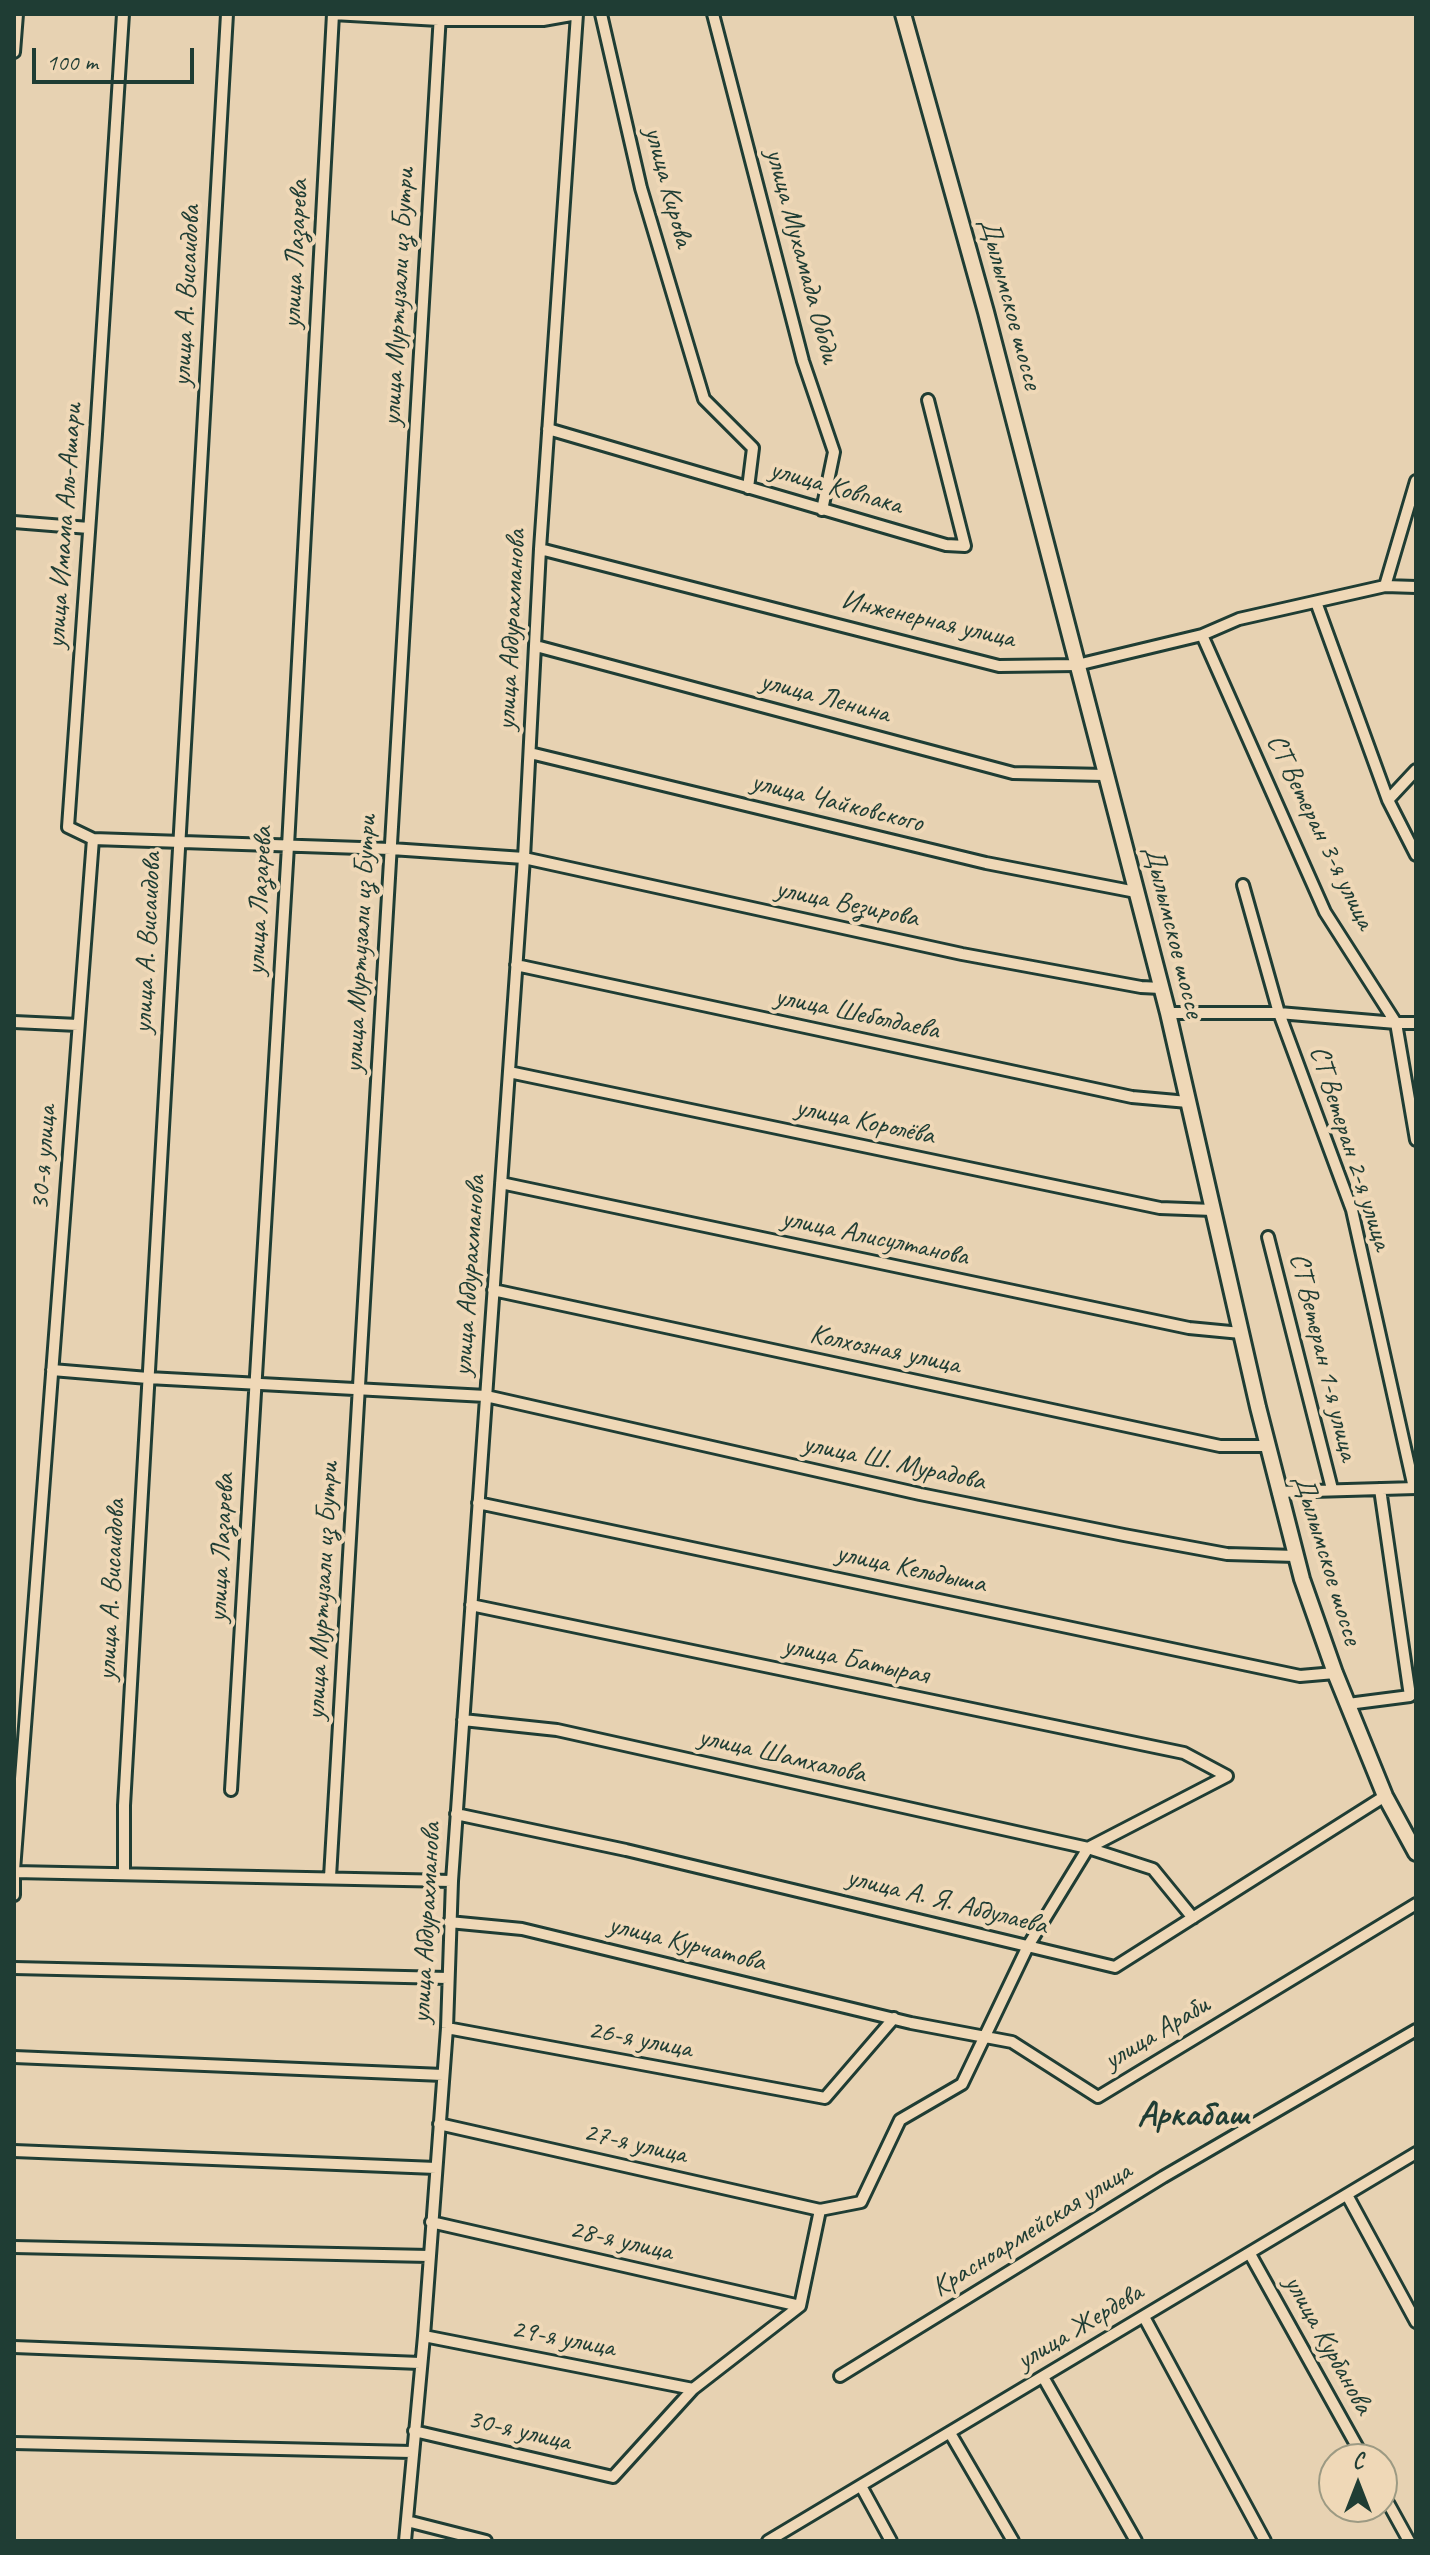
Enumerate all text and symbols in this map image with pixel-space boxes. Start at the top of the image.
scale bar [36,32,198,82]
text: 100 m [46,47,98,77]
street label: улица Кирова [636,123,700,251]
street label: улица Мухамада Ободи [757,145,847,367]
street label: улица Муртузали из Бутри [375,167,423,427]
street label: улица Лазарева [275,179,317,329]
street label: улица А. Висаидова [165,205,209,387]
street label: Дылымское шоссе [971,215,1049,393]
street label: улица Имама Аль-Ашари [40,402,90,650]
street label: улица Ковпака [766,453,906,523]
street label: улица Абдурахманова [490,529,534,731]
street label: Инженерная улица [838,584,1018,656]
street label: улица Ленина [757,665,893,731]
street label: СТ Ветеран 3-я улица [1258,729,1382,935]
street label: улица Чайковского [748,765,926,841]
street label: улица Муртузали из Бутри [337,814,385,1074]
street label: улица Лазарева [239,826,281,976]
street label: Дылымское шоссе [1135,843,1211,1021]
street label: улица А. Висаидова [126,852,170,1034]
street label: улица Везирова [772,872,922,936]
street label: улица Шеболдаева [772,980,942,1048]
street label: СТ Ветеран 2-я улица [1301,1042,1399,1254]
street label: улица Королёва [793,1091,937,1153]
street label: 30-я улица [24,1104,64,1212]
street label: улица Абдурахманова [446,1174,494,1378]
street label: улица Алисултанова [779,1202,971,1274]
street label: СТ Ветеран 1-я улица [1281,1250,1365,1464]
street label: Колхозная улица [807,1318,963,1382]
street label: улица Ш. Мурадова [800,1427,988,1499]
street label: улица Муртузали из Бутри [299,1461,347,1721]
street label: Дылымское шоссе [1285,1471,1369,1649]
street label: улица Лазарева [201,1473,243,1623]
street label: улица А. Висаидова [90,1499,134,1681]
street label: улица Кельдыша [833,1537,989,1601]
street label: улица Батырая [780,1629,932,1693]
street label: улица Шамхалова [695,1720,869,1792]
street label: улица Абдурахманова [405,1822,449,2024]
street label: улица А. Я. Абдулаева [843,1861,1051,1943]
street label: улица Курчатова [605,1908,769,1980]
street label: улица Араби [1098,1988,1216,2078]
street label: 26-я улица [585,2013,695,2067]
district label: Аркабаш [1137,2094,1249,2138]
street label: 27-я улица [580,2116,690,2172]
street label: Красноармейская улица [926,2155,1138,2305]
street label: 28-я улица [566,2213,676,2269]
street label: улица Курбанова [1276,2270,1380,2420]
street label: улица Жердева [1011,2276,1149,2378]
street label: 29-я улица [508,2312,618,2366]
street label: 30-я улица [464,2403,574,2459]
north arrow [1318,2443,1398,2523]
text: С [1353,2447,1363,2475]

